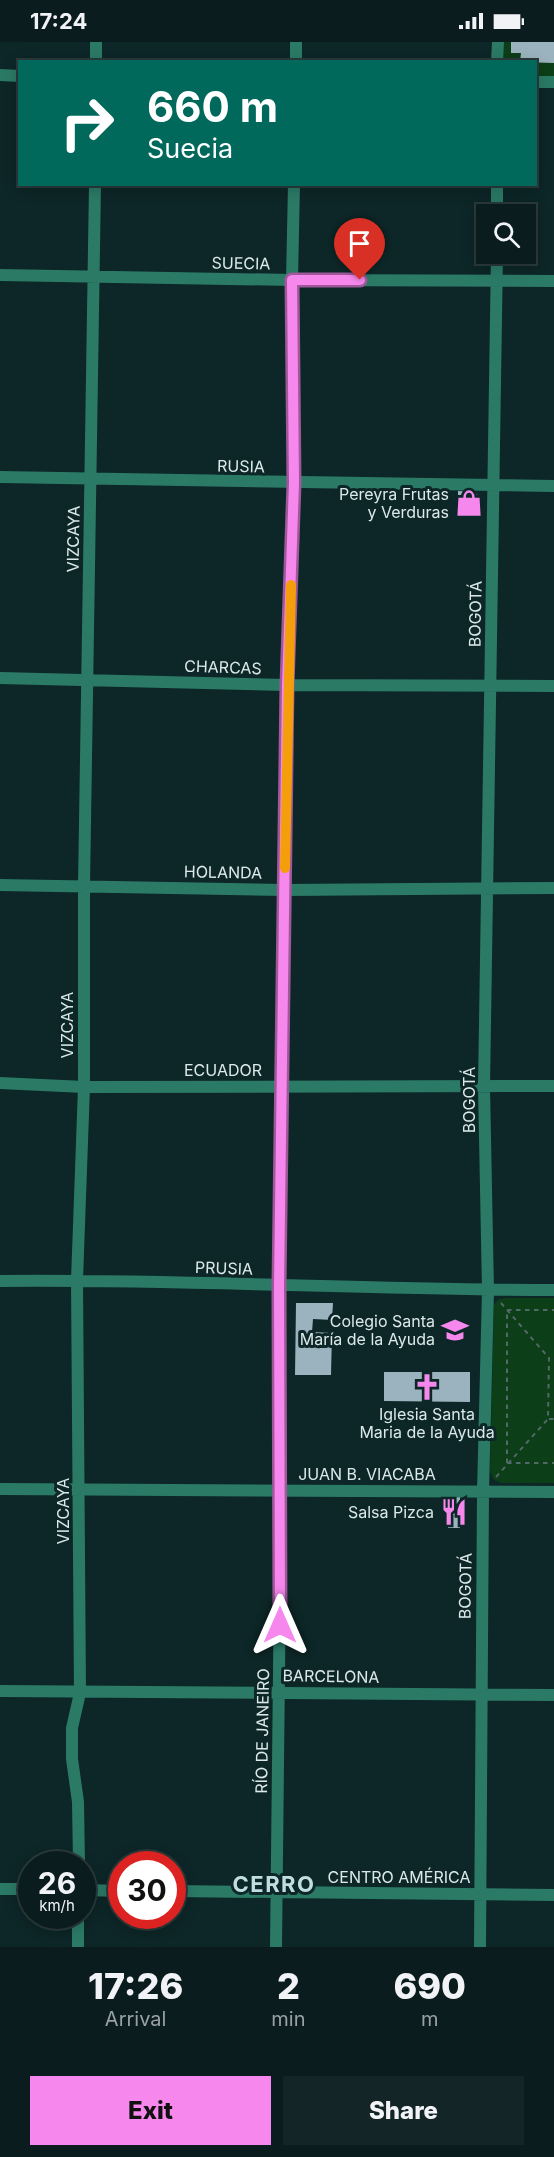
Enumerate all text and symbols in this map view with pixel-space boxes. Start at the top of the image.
text: 17:24 [30,8,87,34]
text: 660 m [147,81,278,132]
icon: right [48,84,126,162]
text: Suecia [147,132,233,165]
map controls [476,204,536,264]
button: search [476,204,536,264]
pin [334,218,385,280]
icon: arrive [343,227,376,260]
street label: SUECIA [211,252,271,274]
street label: RUSIA [217,456,265,476]
place label: Pereyra Frutas y Verduras [339,484,449,522]
shop icon: Pereyra Frutas y Verduras [454,488,484,518]
street label: VIZCAYA [62,505,84,573]
street label: BOGOTÁ [464,581,486,647]
street label: CHARCAS [184,656,262,678]
street label: HOLANDA [184,861,262,883]
street label: VIZCAYA [57,992,77,1058]
street label: ECUADOR [184,1060,262,1080]
street label: BOGOTÁ [459,1067,479,1133]
street label: PRUSIA [195,1257,253,1279]
place label: Colegio Santa María de la Ayuda [300,1311,435,1349]
school or university icon: Colegio Santa María de la Ayuda [440,1315,470,1345]
church icon: Iglesia Santa Maria de la Ayuda [412,1372,442,1402]
place label: Iglesia Santa Maria de la Ayuda [359,1404,495,1442]
street label: JUAN B. VIACABA [298,1464,436,1484]
street label: VIZCAYA [53,1478,73,1544]
restaurant icon: Salsa Pizca [439,1497,469,1527]
place label: Salsa Pizca [348,1502,434,1522]
street label: BOGOTÁ [454,1553,476,1619]
position arrow [248,1593,312,1657]
street label: BARCELONA [282,1665,380,1687]
street label: RÍO DE JANEIRO [251,1668,273,1794]
speed limit sign: 30 [108,1851,186,1929]
text: 26 [38,1865,76,1901]
street label: CENTRO AMÉRICA [328,1867,470,1887]
district label: CERRO [233,1871,316,1897]
text: km/h [39,1896,75,1915]
text: 17:26 [88,1964,183,2008]
text: 2 [277,1964,300,2008]
text: 690 [393,1964,466,2008]
text: Arrival [105,2007,166,2031]
text: min [271,2007,305,2031]
text: m [421,2007,438,2031]
button: Exit [30,2076,271,2145]
button: Share [283,2076,524,2145]

